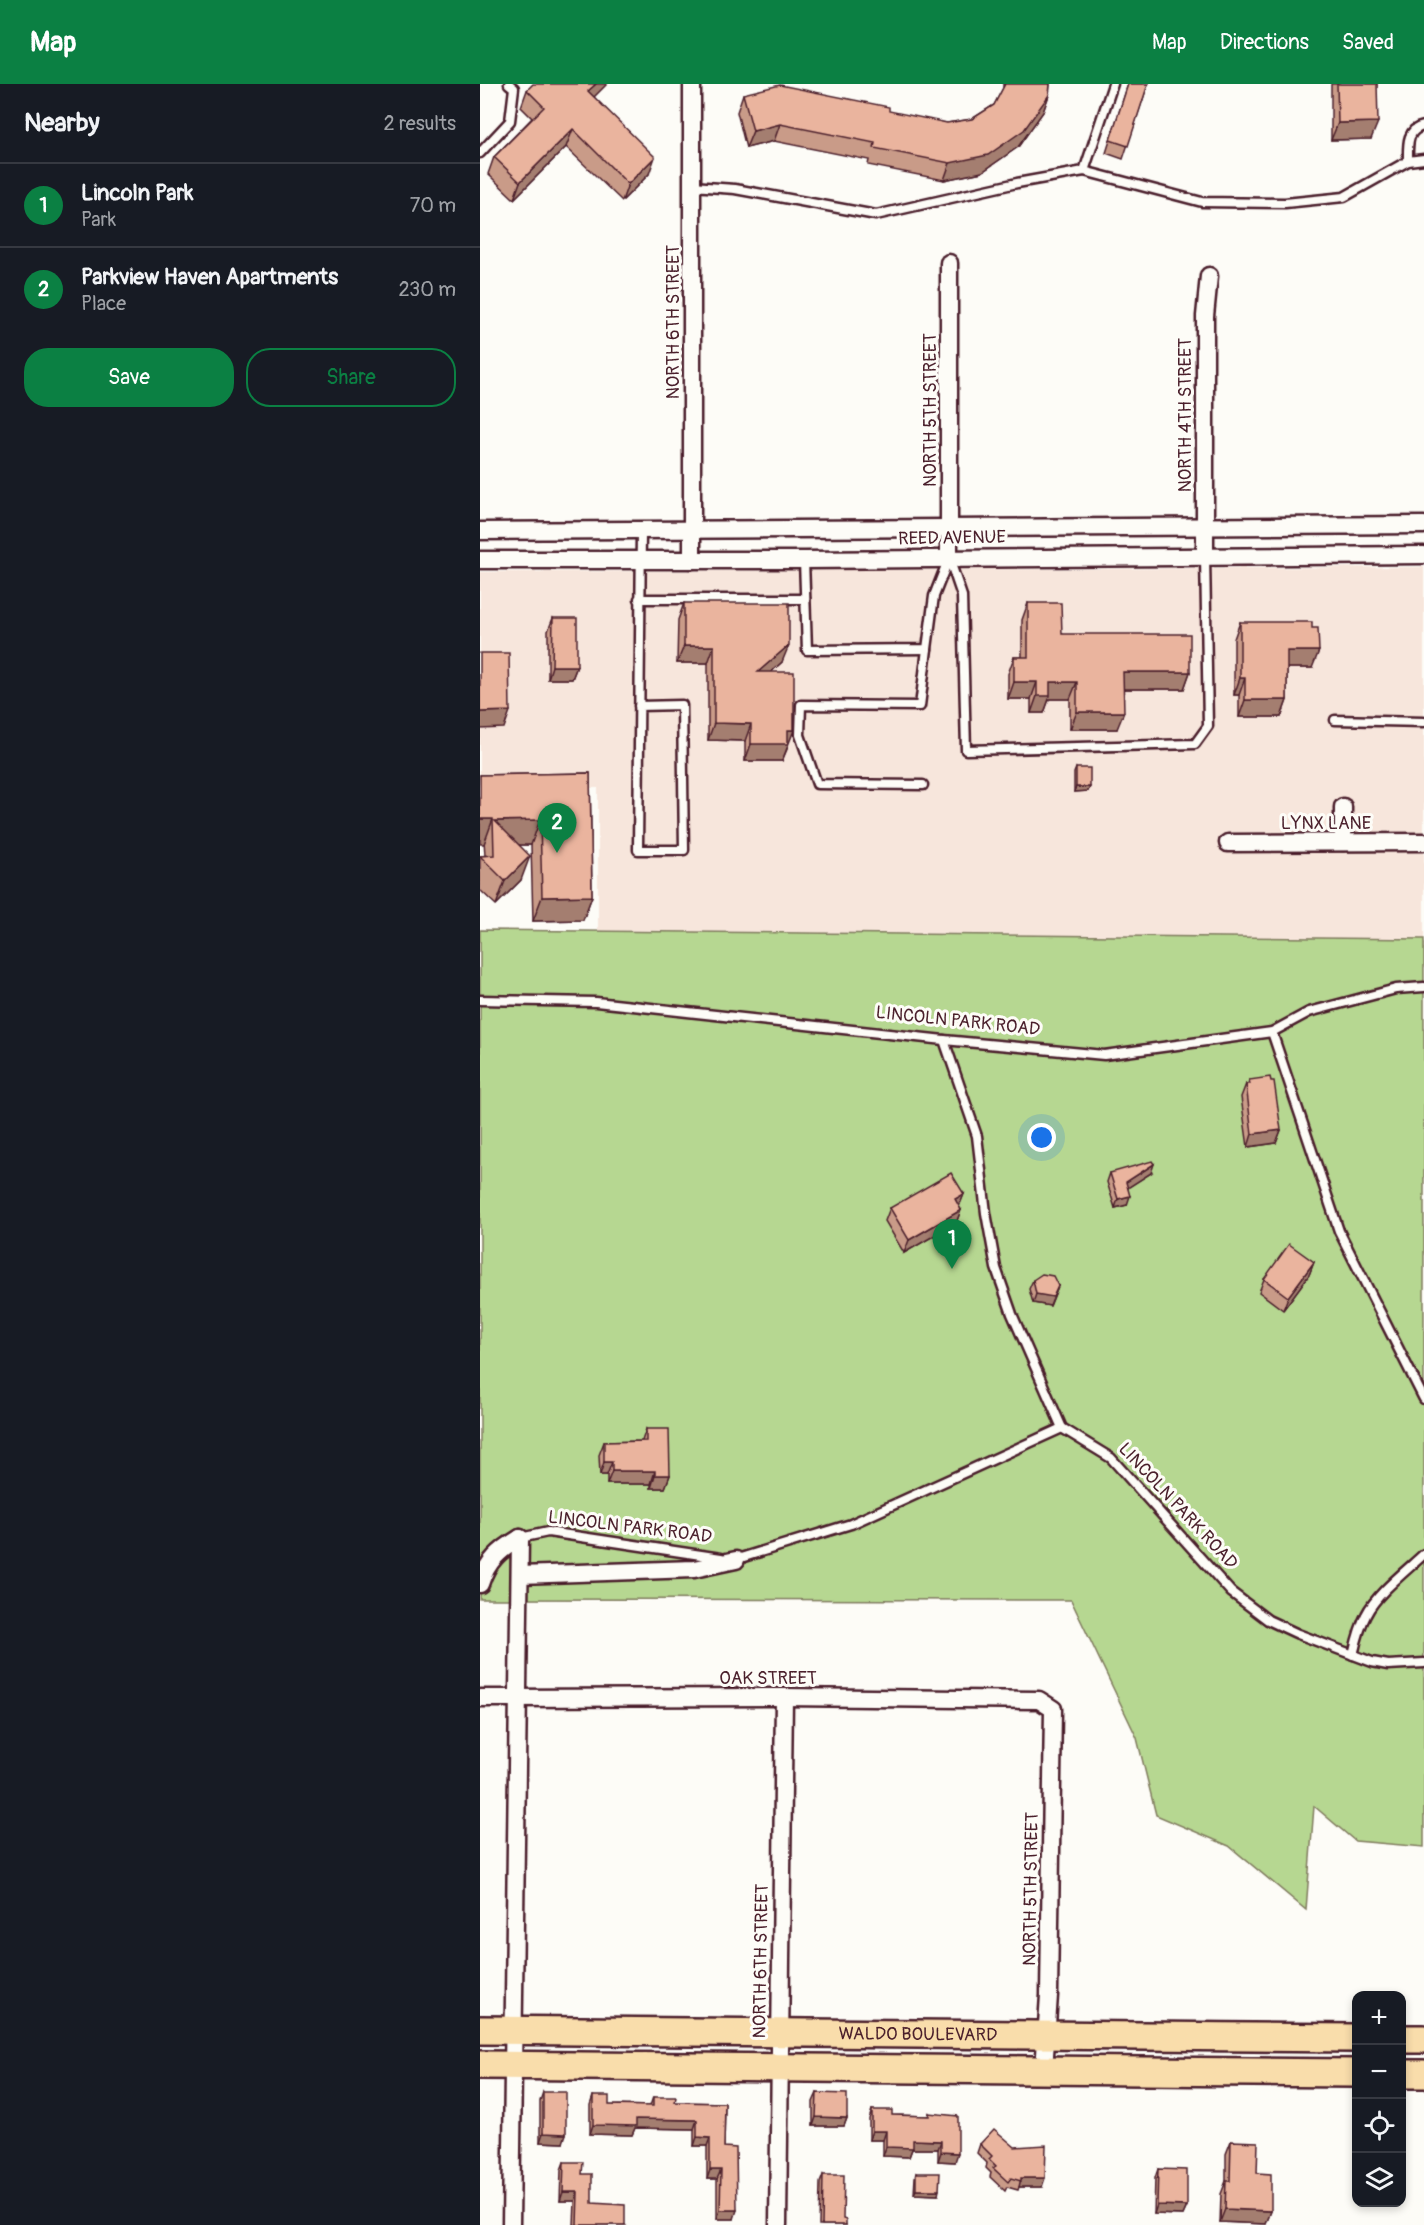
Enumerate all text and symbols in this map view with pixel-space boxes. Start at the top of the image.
text: Map [30,25,76,60]
text: Map [1152,29,1187,56]
text: Directions [1220,29,1309,56]
text: Saved [1342,29,1394,56]
text: Nearby [24,107,100,139]
text: 2 results [384,111,456,136]
text: Lincoln Park [81,179,194,207]
text: 1 [40,193,47,218]
text: 70 m [410,193,456,218]
text: Park [81,207,116,232]
street label: NORTH 6TH STREET [662,245,685,399]
text: Parkview Haven Apartments [81,263,338,291]
text: 2 [38,277,49,302]
text: 230 m [399,277,456,302]
text: Place [81,291,126,316]
street label: NORTH 5TH STREET [919,333,942,487]
street label: NORTH 4TH STREET [1174,338,1197,492]
button: Save [24,348,234,407]
button: Share [246,348,456,407]
street label: REED AVENUE [898,526,1006,550]
pin: 2 [538,804,577,853]
street label: LYNX LANE [1281,812,1371,835]
street label: LINCOLN PARK ROAD [875,1001,1041,1041]
your location [1027,1123,1056,1152]
pin: 1 [932,1220,972,1269]
street label: LINCOLN PARK ROAD [1113,1438,1243,1574]
street label: LINCOLN PARK ROAD [547,1506,713,1548]
street label: OAK STREET [719,1667,817,1690]
street label: NORTH 5TH STREET [1018,1812,1044,1966]
street label: NORTH 6TH STREET [748,1883,774,2039]
map controls [1352,1991,1406,2207]
button: + [1352,1991,1406,2045]
street label: WALDO BOULEVARD [839,2022,997,2046]
button: − [1352,2045,1406,2099]
button: locate [1352,2099,1406,2153]
button: layers [1352,2153,1406,2207]

